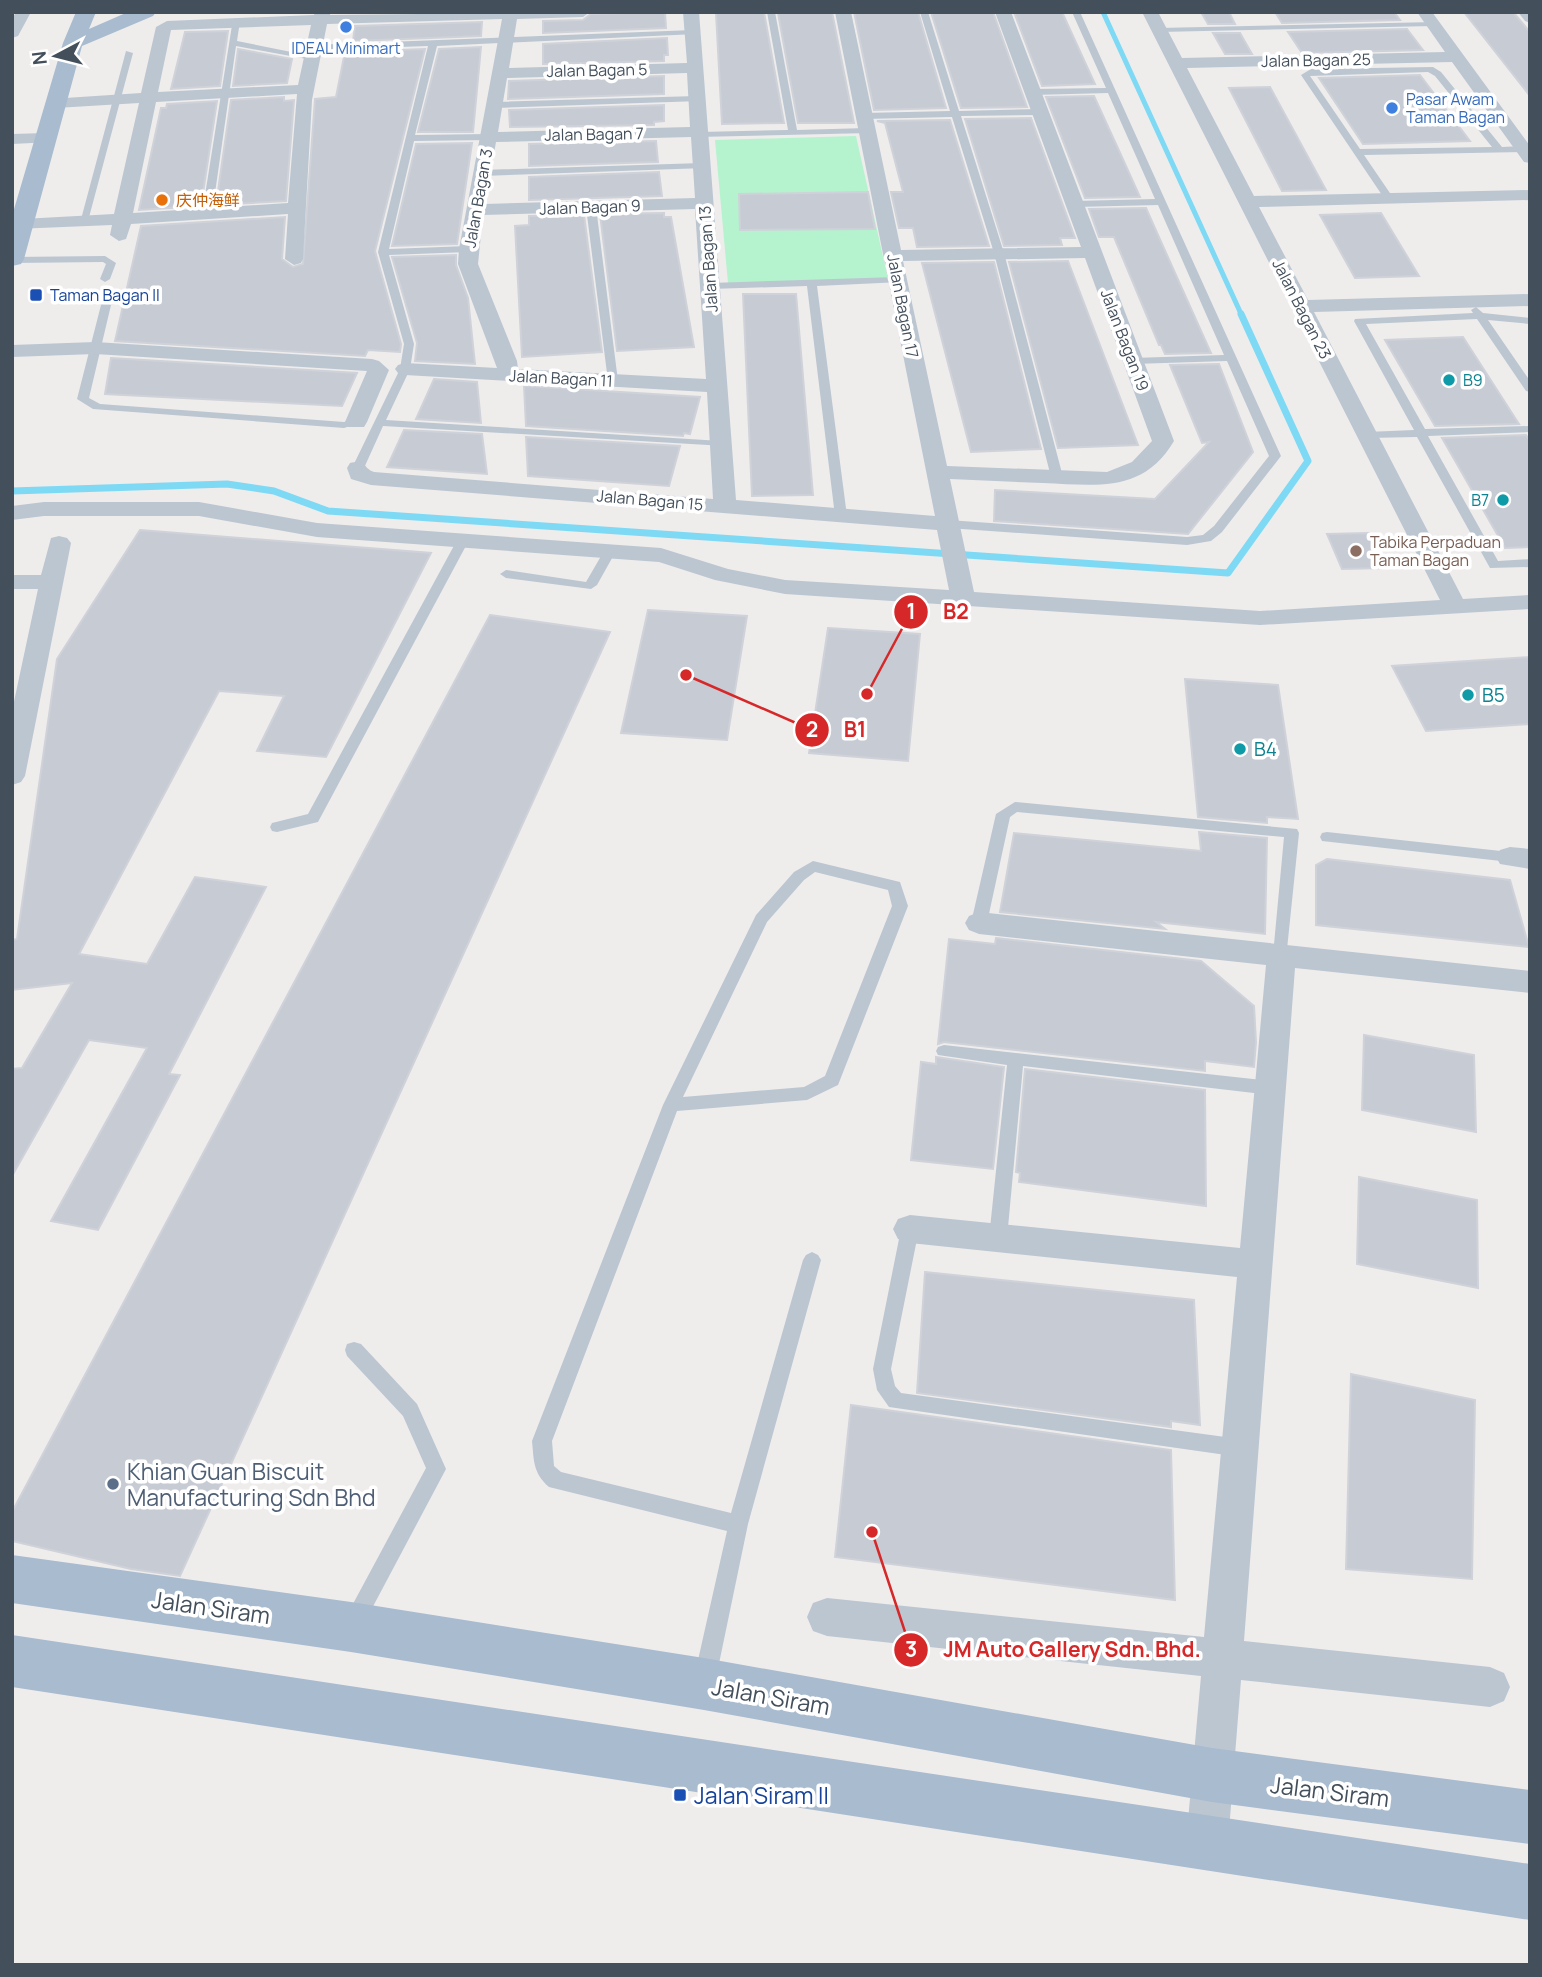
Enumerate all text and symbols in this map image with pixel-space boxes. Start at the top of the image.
marker: IDEAL Minimart [338,19,354,35]
north arrow [21,21,91,91]
place label: IDEAL Minimart [291,37,401,59]
street label: Jalan Bagan 25 [1261,48,1371,72]
text: N [25,50,53,66]
street label: Jalan Bagan 5 [546,58,648,82]
place label: Pasar Awam Taman Bagan [1406,88,1505,128]
marker: Pasar Awam Taman Bagan [1384,100,1400,116]
street label: Jalan Bagan 7 [544,122,644,146]
street label: Jalan Bagan 3 [458,147,498,249]
place label: 庆仲海鲜 [176,189,240,211]
marker: 庆仲海鲜 [154,192,170,208]
street label: Jalan Bagan 9 [539,194,641,220]
street label: Jalan Bagan 13 [693,205,723,313]
street label: Jalan Bagan 17 [882,252,924,360]
street label: Jalan Bagan 23 [1267,255,1337,363]
place label: Taman Bagan II [50,284,160,306]
street label: Jalan Bagan 19 [1095,286,1155,394]
marker: Taman Bagan II [28,287,44,303]
street label: Jalan Bagan 11 [509,364,613,392]
place label: B9 [1463,369,1483,391]
marker: B9 [1441,372,1457,388]
street label: Jalan Bagan 15 [596,484,704,516]
place label: B7 [1471,489,1489,511]
marker: B7 [1495,492,1511,508]
place label: Tabika Perpaduan Taman Bagan [1370,531,1501,571]
marker: Tabika Perpaduan Taman Bagan [1348,543,1364,559]
callout: B2 [894,591,983,633]
text: 1 [906,597,916,625]
text: B2 [943,597,969,625]
place label: B5 [1482,682,1505,708]
marker: B5 [1460,687,1476,703]
callout: B1 [795,709,880,751]
text: 2 [806,715,818,743]
text: B1 [844,715,866,743]
place label: B4 [1254,736,1277,762]
marker: B4 [1232,741,1248,757]
place label: Khian Guan Biscuit Manufacturing Sdn Bhd [127,1455,376,1513]
marker: Khian Guan Biscuit Manufacturing Sdn Bhd [105,1476,121,1492]
street label: Jalan Siram [150,1583,272,1631]
callout: JM Auto Gallery Sdn. Bhd. [894,1629,1215,1671]
text: 3 [905,1635,917,1663]
text: JM Auto Gallery Sdn. Bhd. [943,1635,1201,1663]
street label: Jalan Siram [709,1670,833,1722]
street label: Jalan Siram [1269,1768,1391,1814]
place label: Jalan Siram II [694,1779,829,1811]
marker: Jalan Siram II [672,1787,688,1803]

